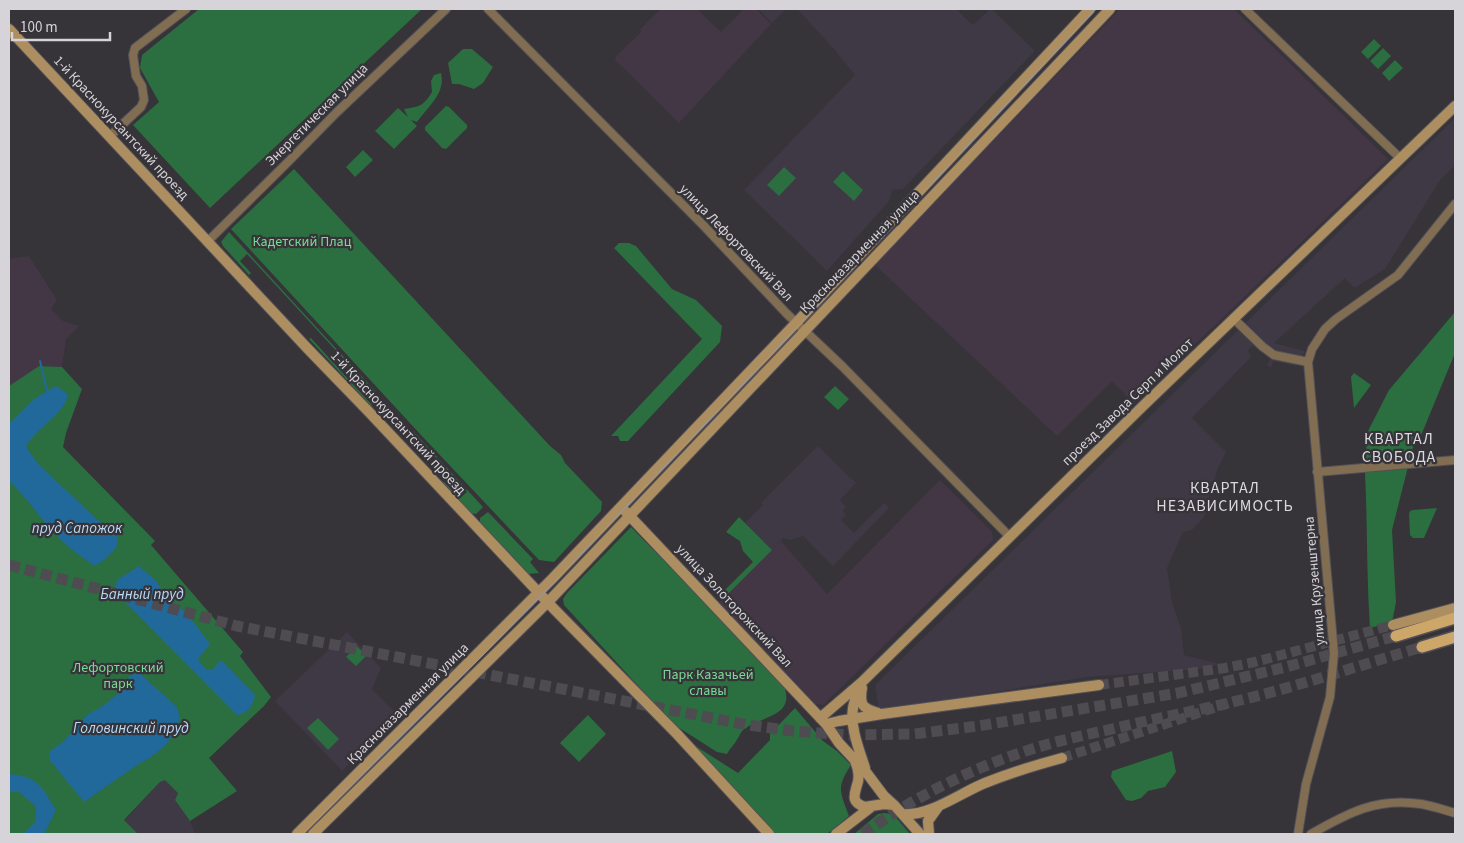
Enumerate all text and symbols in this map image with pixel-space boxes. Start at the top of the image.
scale bar [12,10,110,42]
text: 100 m [20,17,58,38]
street label: 1-й Краснокурсантский проезд [49,51,194,205]
street label: Энергетическая улица [261,59,373,171]
street label: улица Лефортовский Вал [675,180,797,306]
street label: Красноказарменная улица [796,186,924,318]
park label: Кадетский Плац [253,232,352,252]
street label: проезд Завода Серп и Молот [1058,333,1199,470]
street label: 1-й Краснокурсантский проезд [326,346,471,500]
district label: КВАРТАЛ СВОБОДА [1362,428,1436,468]
district label: КВАРТАЛ НЕЗАВИСИМОСТЬ [1156,477,1294,517]
street label: улица Крузенштерна [1299,516,1331,646]
water label: пруд Сапожок [32,518,123,539]
street label: улица Золоторожский Вал [671,540,797,672]
water label: Банный пруд [100,584,184,605]
street label: Красноказарменная улица [343,639,473,769]
park label: Лефортовский парк [72,658,164,694]
park label: Парк Казачьей славы [662,665,754,701]
water label: Головинский пруд [73,718,189,739]

